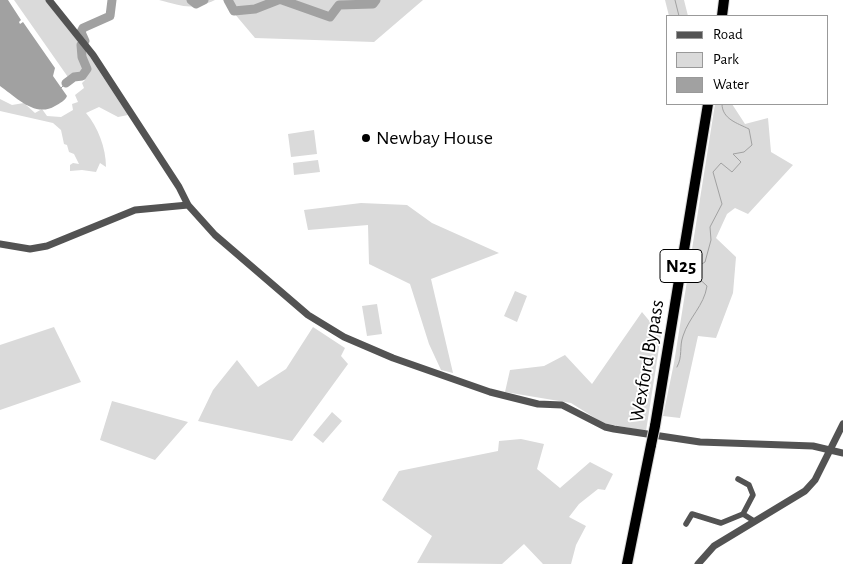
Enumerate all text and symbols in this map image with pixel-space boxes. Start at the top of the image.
legend [666,15,828,105]
text: Road [713,27,743,42]
text: Park [713,52,739,67]
text: Water [713,77,749,92]
place label: Newbay House [376,126,493,150]
marker: Newbay House [360,132,372,144]
road number: N25 [660,250,702,282]
street label: Wexford Bypass [624,298,670,424]

